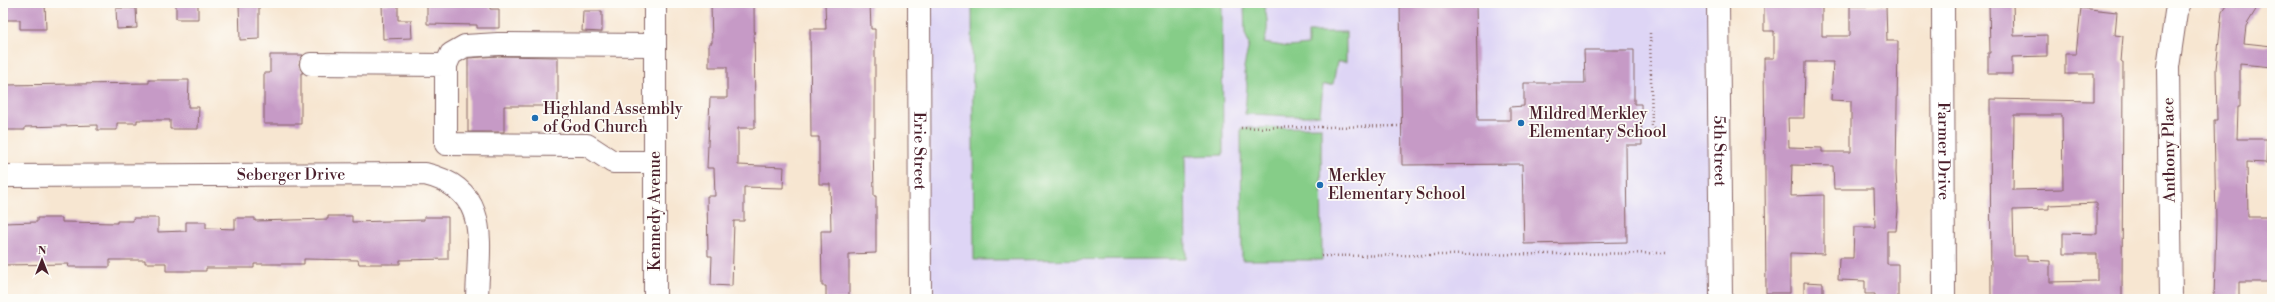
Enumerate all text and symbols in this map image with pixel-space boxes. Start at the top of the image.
street label: Anthony Place [2158,97,2180,204]
place label: Highland Assembly of God Church [543,99,683,137]
street label: Farmer Drive [1933,102,1954,200]
place label: Mildred Merkley Elementary School [1529,104,1667,142]
street label: Erie Street [909,112,930,191]
marker: Highland Assembly of God Church [530,113,540,123]
street label: 5th Street [1709,115,1730,187]
marker: Mildred Merkley Elementary School [1516,118,1526,128]
street label: Kennedy Avenue [645,151,665,271]
street label: Seberger Drive [237,164,345,185]
place label: Merkley Elementary School [1328,166,1466,204]
marker: Merkley Elementary School [1315,180,1325,190]
north arrow [22,240,62,280]
text: N [38,244,47,258]

